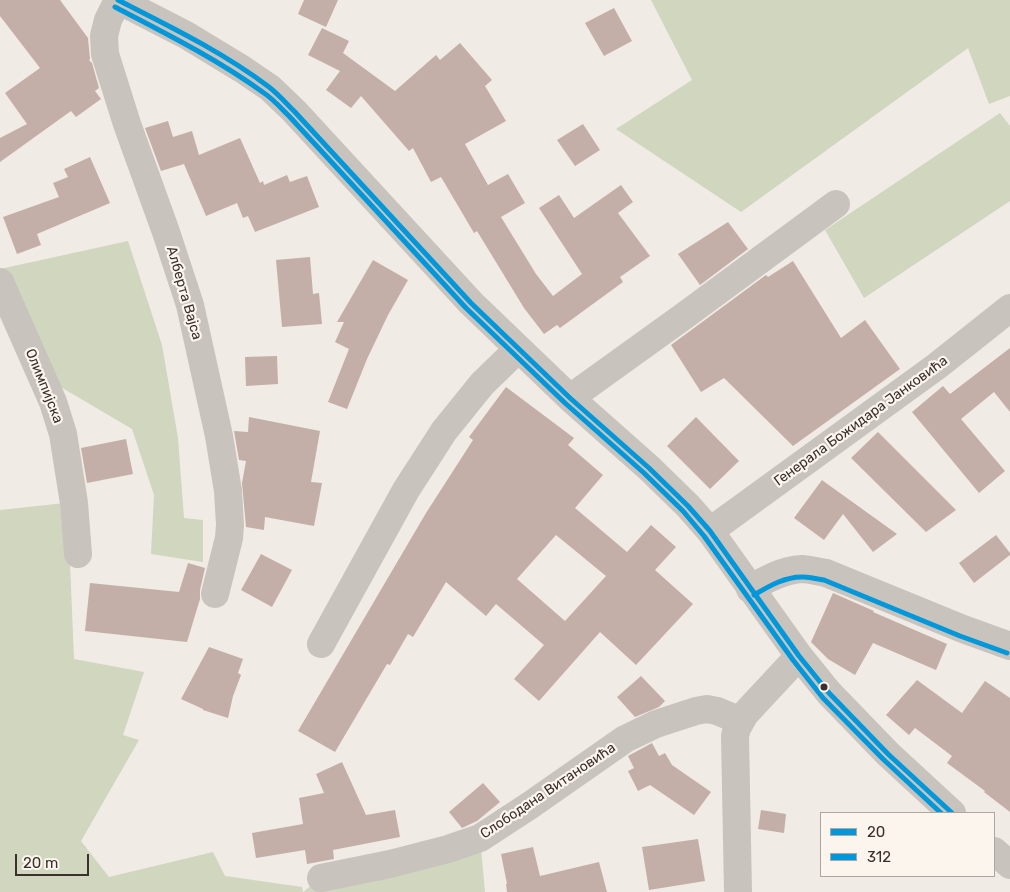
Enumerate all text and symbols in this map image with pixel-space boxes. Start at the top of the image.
street label: Алберта Вајса [163,244,205,342]
street label: Олимпијска [21,346,67,426]
street label: Генерала Божидара Јанковића [771,352,951,490]
unlabelled marker [819,682,829,692]
street label: Слободана Витановића [477,739,619,843]
legend [820,812,995,877]
text: 20 [867,823,885,841]
scale bar [18,844,91,876]
text: 312 [867,848,891,866]
text: 20 m [23,854,58,872]

